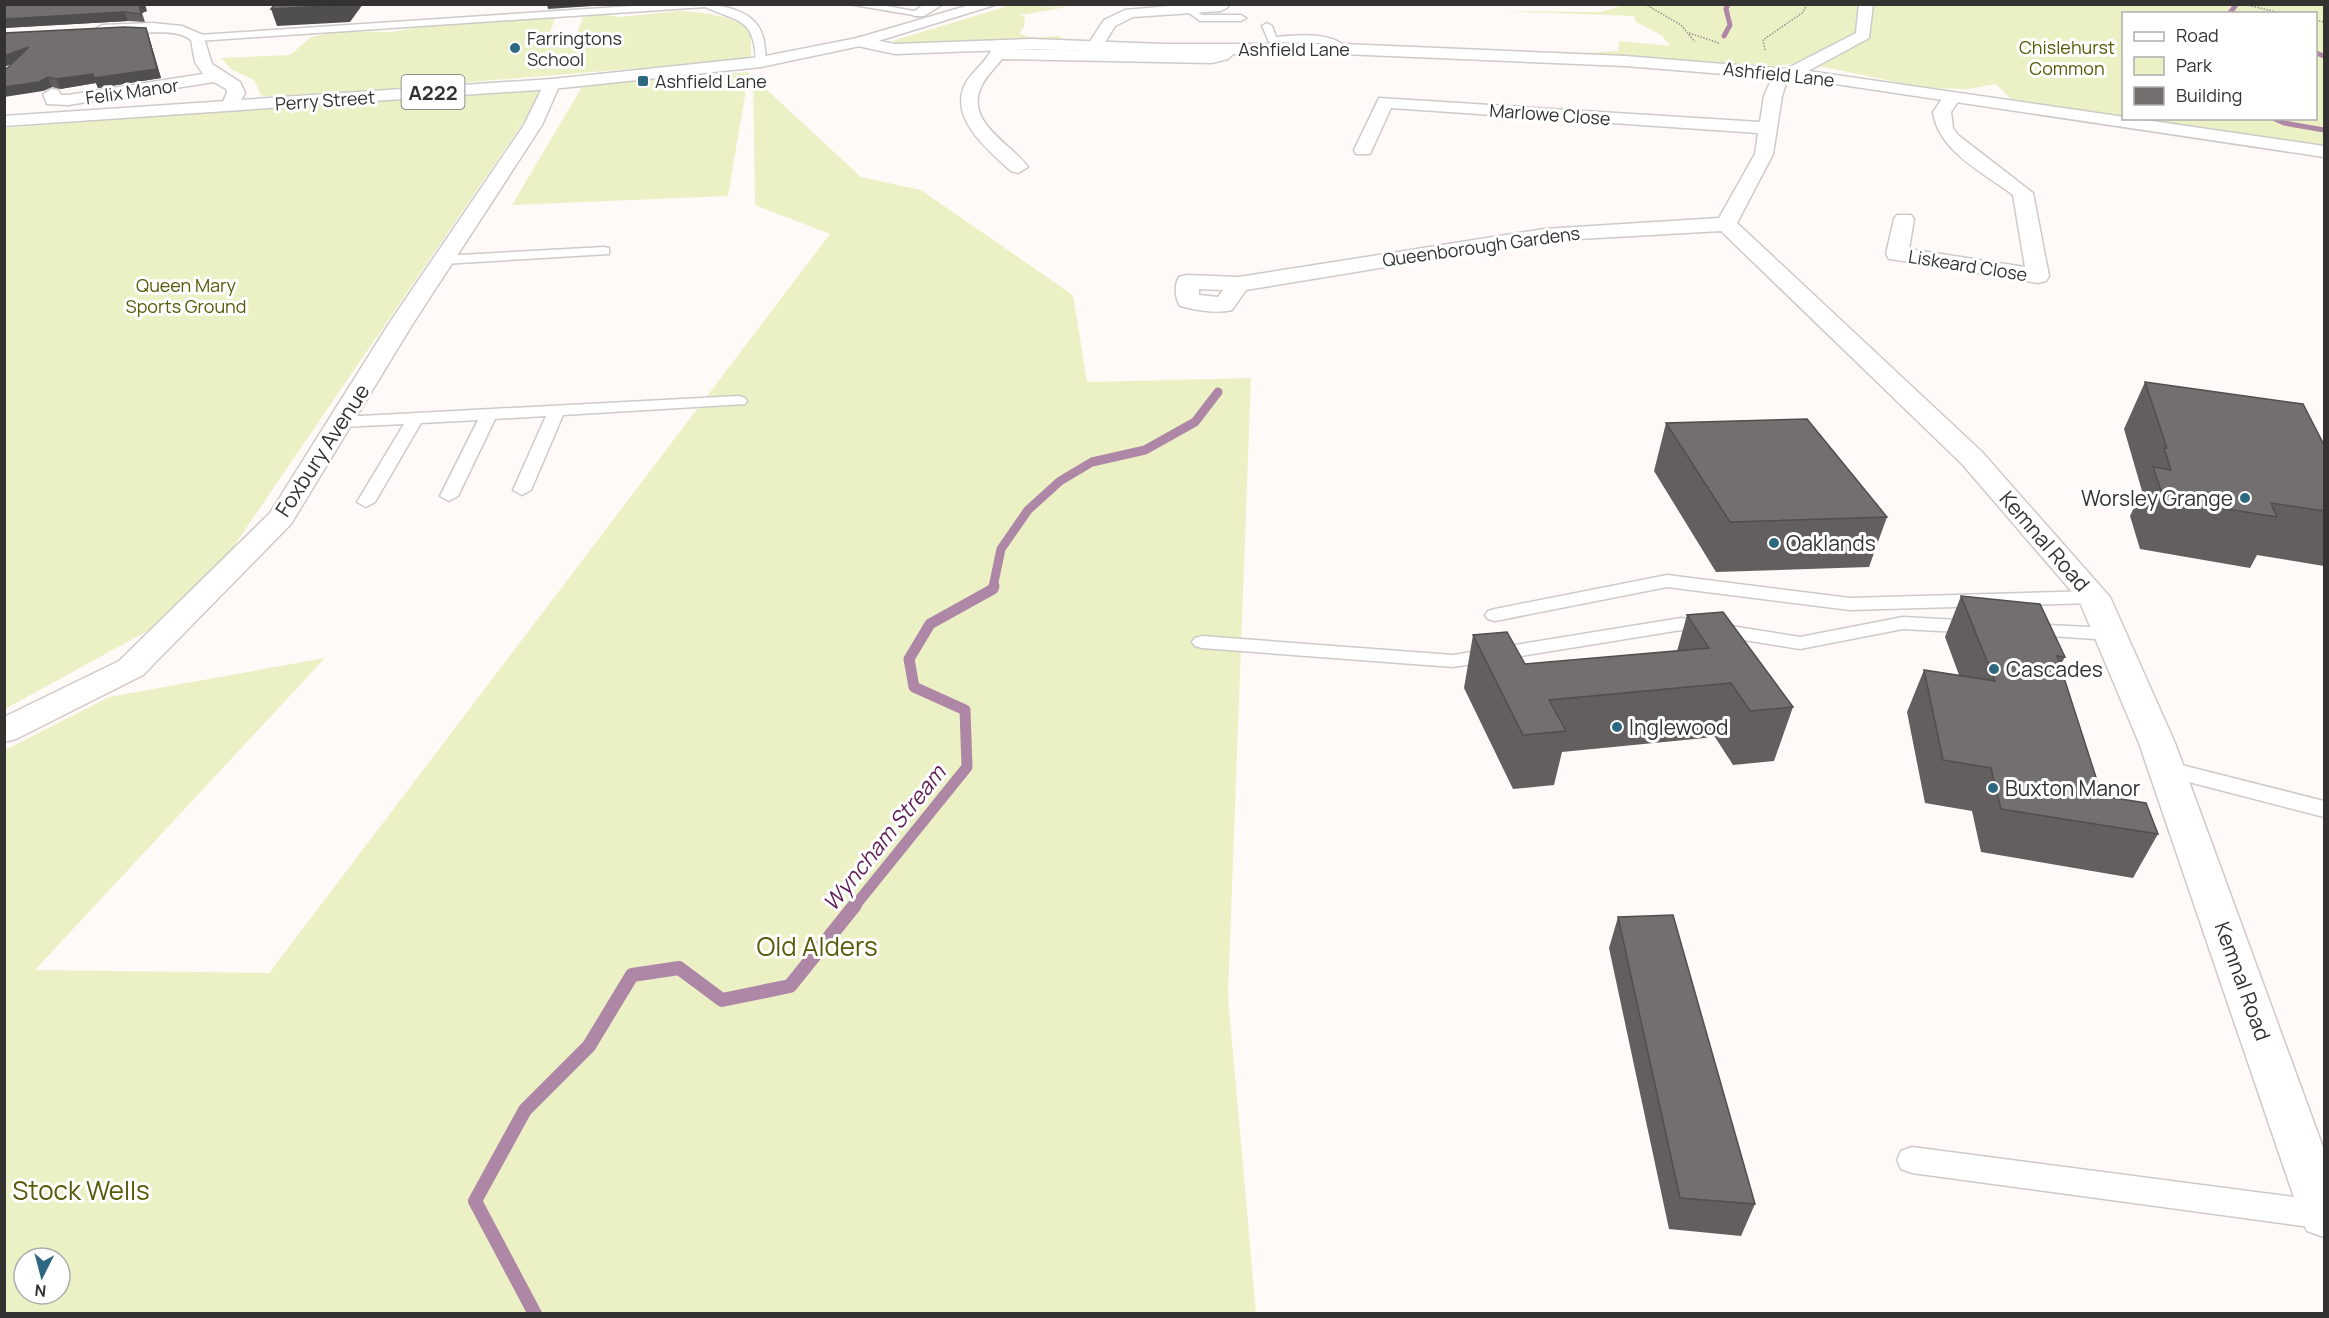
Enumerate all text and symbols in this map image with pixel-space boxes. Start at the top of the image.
legend [2122,12,2317,120]
text: Road [2176,23,2219,47]
place label: Farringtons School [527,26,622,71]
park label: Chislehurst Common [2019,35,2115,80]
street label: Ashfield Lane [1238,37,1350,61]
marker: Farringtons School [508,41,522,55]
text: Park [2176,53,2213,77]
street label: Ashfield Lane [1722,56,1836,92]
place label: Ashfield Lane [655,69,767,93]
street label: Felix Manor [84,73,181,109]
marker: Ashfield Lane [636,74,650,88]
road number: A222 [402,75,464,109]
text: Building [2176,83,2242,107]
street label: Perry Street [274,85,376,115]
street label: Marlowe Close [1489,98,1611,130]
street label: Queenborough Gardens [1381,220,1581,272]
street label: Liskeard Close [1907,244,2029,286]
park label: Queen Mary Sports Ground [126,273,246,318]
street label: Foxbury Avenue [269,378,375,522]
place label: Worsley Grange [2081,484,2233,512]
street label: Kemnal Road [1994,485,2096,597]
marker: Worsley Grange [2238,491,2252,505]
place label: Oaklands [1786,529,1876,557]
marker: Oaklands [1767,536,1781,550]
place label: Cascades [2006,655,2103,683]
marker: Cascades [1987,662,2001,676]
place label: Inglewood [1629,713,1729,741]
marker: Inglewood [1610,720,1624,734]
water label: Wyncham Stream [816,758,953,917]
place label: Buxton Manor [2005,774,2141,802]
marker: Buxton Manor [1986,781,2000,795]
street label: Kemnal Road [2209,918,2277,1044]
park label: Old Alders [756,928,878,964]
park label: Stock Wells [12,1172,150,1208]
north arrow [12,1246,72,1306]
text: N [34,1279,47,1302]

